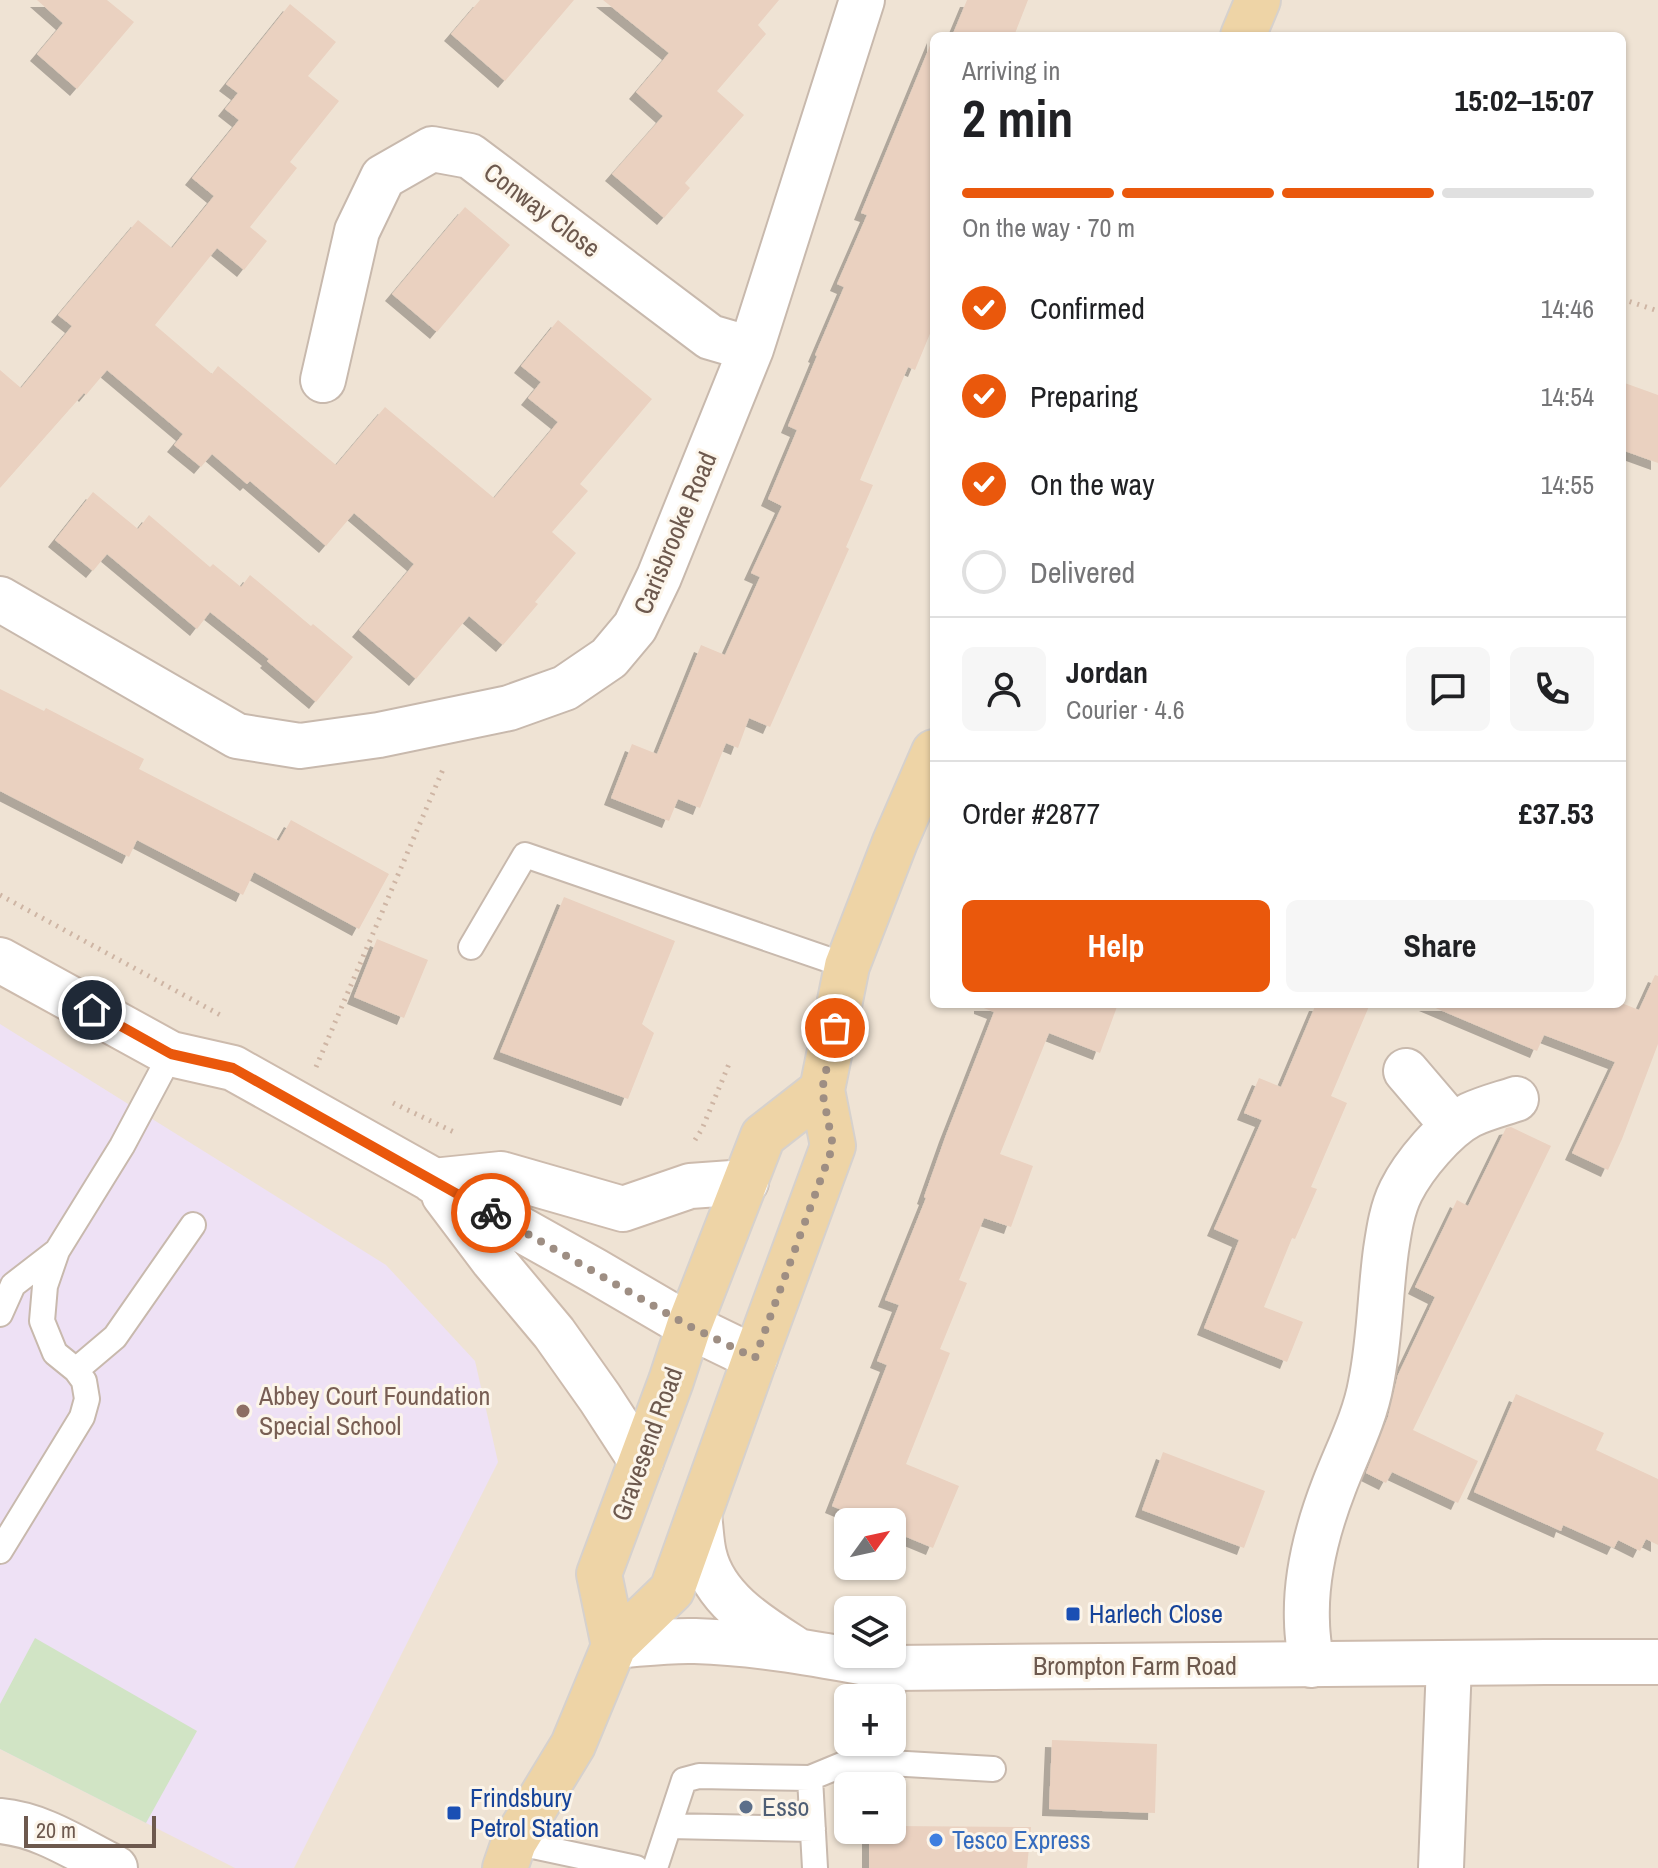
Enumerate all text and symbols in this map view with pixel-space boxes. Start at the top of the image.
text: Arriving in [962,53,1060,88]
text: 15:02–15:07 [1455,80,1594,120]
text: 2 min [962,83,1073,153]
street label: Conway Close [477,154,608,265]
text: On the way · 70 m [962,210,1135,245]
icon: check [962,286,1006,330]
text: Confirmed [1030,288,1145,328]
text: 14:46 [1541,291,1594,326]
icon: check [962,374,1006,418]
text: Preparing [1030,376,1138,416]
text: 14:54 [1541,379,1594,414]
street label: Carisbrooke Road [625,446,724,619]
icon: check [962,462,1006,506]
text: On the way [1030,464,1154,504]
text: 14:55 [1541,467,1594,502]
text: Delivered [1030,552,1135,592]
button: person [962,647,1046,731]
button: chat [1406,647,1490,731]
button: phone [1510,647,1594,731]
text: Jordan [1066,652,1148,692]
text: Courier · 4.6 [1066,692,1185,727]
text: Order #2877 [962,793,1100,833]
text: £37.53 [1519,793,1594,833]
button: Help [962,900,1270,992]
button: Share [1286,900,1594,992]
pin [58,976,126,1044]
icon: home [70,988,114,1032]
pin [801,994,869,1062]
icon: bag [813,1006,857,1050]
courier [451,1173,531,1253]
icon: bike [469,1191,513,1235]
street label: Gravesend Road [603,1362,691,1526]
place label: Abbey Court Foundation Special School [258,1378,490,1443]
marker: Abbey Court Foundation Special School [234,1402,252,1420]
north arrow [834,1508,906,1580]
map controls [834,1508,906,1844]
button: layers [834,1596,906,1668]
place label: Harlech Close [1089,1596,1223,1631]
marker: Harlech Close [1064,1605,1082,1623]
street label: Brompton Farm Road [1033,1648,1237,1683]
button: + [834,1684,906,1756]
button: − [834,1772,906,1844]
place label: Frindsbury Petrol Station [470,1780,599,1845]
place label: Esso [762,1789,809,1824]
marker: Esso [737,1798,755,1816]
marker: Frindsbury Petrol Station [445,1804,463,1822]
scale bar [24,1812,156,1848]
text: 20 m [36,1815,76,1845]
place label: Tesco Express [952,1822,1091,1857]
marker: Tesco Express [927,1831,945,1849]

